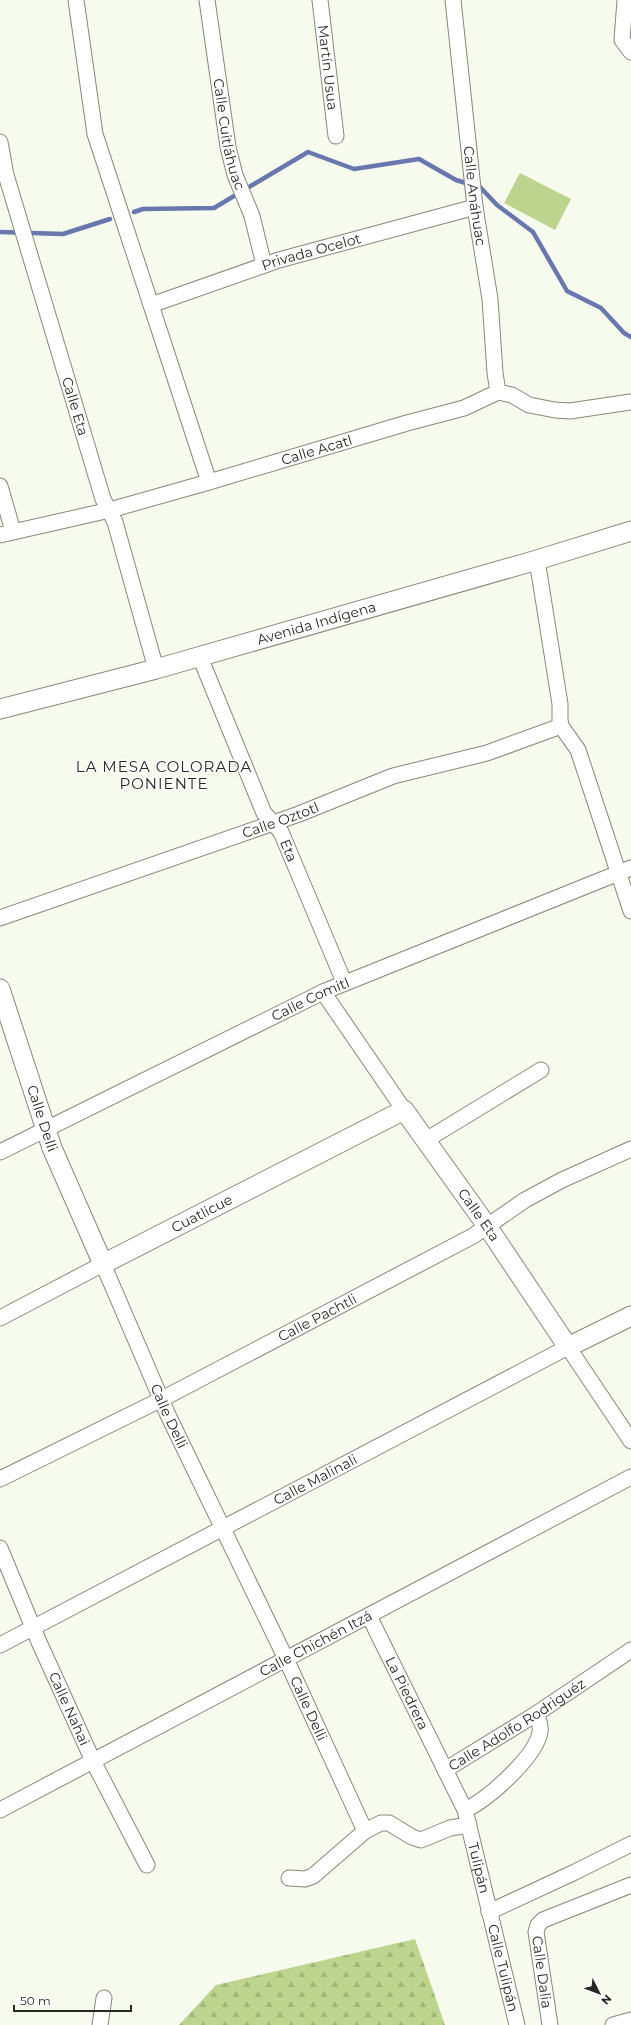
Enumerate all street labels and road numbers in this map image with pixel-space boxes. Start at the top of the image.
street label: Martín Usua [314,24,342,111]
street label: Calle Cuitláhuac [209,77,249,193]
street label: Calle Anáhuac [460,145,490,247]
street label: Privada Ocelot [259,229,363,274]
street label: Calle Eta [58,375,93,438]
street label: Calle Acatl [279,431,354,469]
street label: Avenida Indígena [255,598,378,649]
street label: Calle Oztotl [240,798,321,842]
street label: Eta [276,836,301,864]
street label: Calle Comitl [268,973,352,1025]
street label: Calle Delli [23,1083,62,1155]
street label: Calle Eta [454,1185,504,1245]
street label: Cuatlicue [168,1190,235,1237]
street label: Calle Pachtli [275,1290,360,1346]
street label: Calle Delli [146,1381,192,1451]
street label: Calle Malinali [270,1450,360,1509]
street label: Calle Chichén Itzá [256,1606,375,1681]
street label: La Piedrera [382,1654,433,1733]
street label: Calle Nahai [45,1669,94,1748]
street label: Calle Delli [286,1673,331,1744]
street label: Calle Adolfo Rodriguéz [445,1674,589,1775]
street label: Tulipán [464,1840,494,1895]
street label: Calle Tulipán [484,1922,523,2014]
street label: Calle Dalia [528,1934,556,2010]

